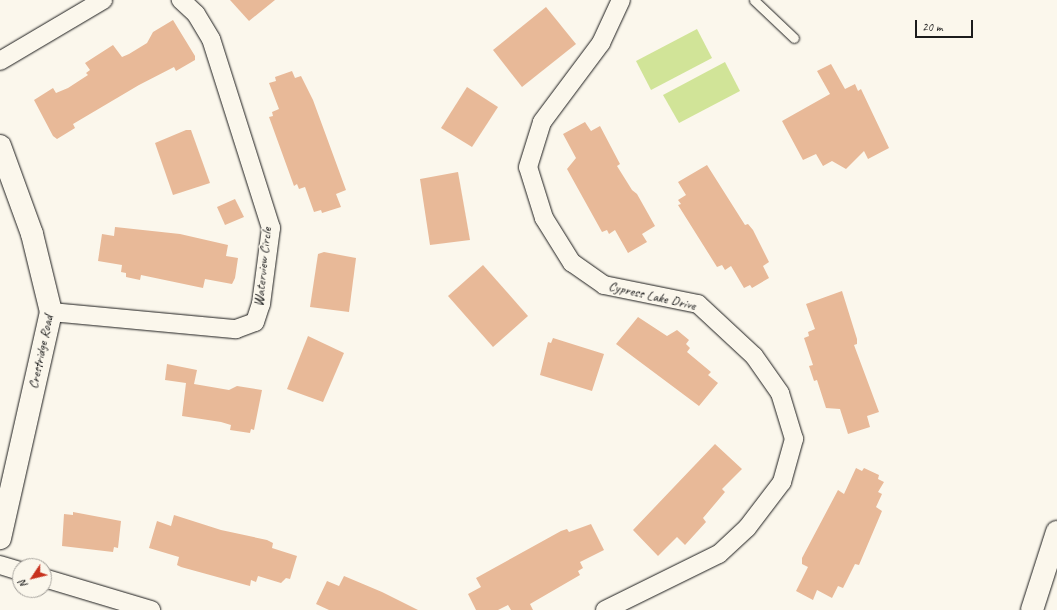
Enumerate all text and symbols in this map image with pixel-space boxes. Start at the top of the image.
scale bar [917,12,975,38]
text: 20 m [922,19,942,35]
street label: Waterview Circle [251,227,275,307]
street label: Cypress Lake Drive [607,278,697,314]
street label: Crestridge Road [25,314,57,390]
north arrow [12,558,52,598]
text: N [15,578,31,591]

